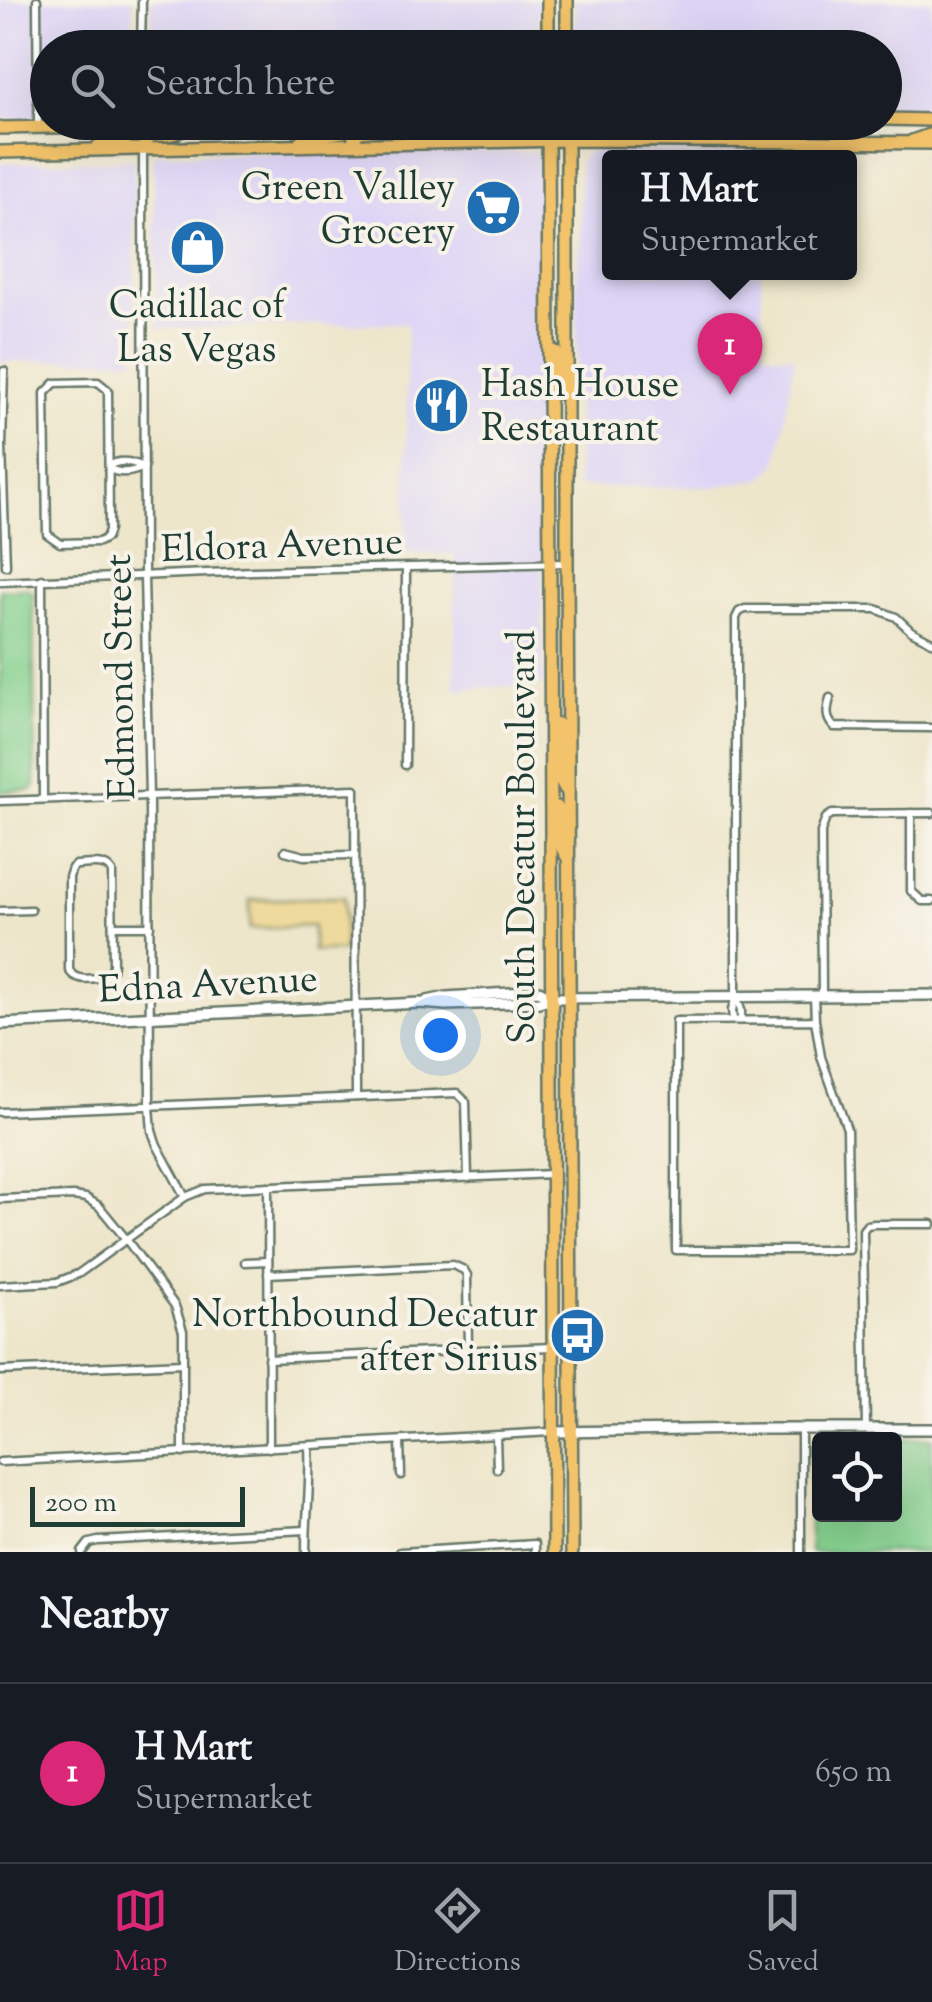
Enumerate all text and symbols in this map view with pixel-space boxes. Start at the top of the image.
search box [30,30,902,140]
icon: search [65,58,120,113]
text: Search here [145,58,336,112]
popup [602,150,857,280]
place label: Green Valley Grocery [241,163,455,261]
text: H Mart [641,165,758,219]
supermarket icon: Green Valley Grocery [464,178,524,238]
shop icon: Cadillac of Las Vegas [167,217,227,277]
text: Supermarket [641,219,818,265]
place label: Cadillac of Las Vegas [109,281,287,379]
pin: 1 [698,312,762,395]
place label: Hash House Restaurant [481,360,679,458]
restaurant icon: Hash House Restaurant [412,375,472,435]
street label: Eldora Avenue [160,517,404,579]
street label: Edmond Street [94,553,152,800]
street label: South Decatur Boulevard [498,630,552,1044]
street label: Edna Avenue [97,954,319,1020]
your location [415,1010,466,1061]
place label: Northbound Decatur after Sirius [192,1290,538,1388]
bus stop icon: Northbound Decatur after Sirius [547,1305,607,1365]
map controls [812,1432,902,1522]
button: locate [812,1432,902,1522]
scale bar [30,1482,245,1526]
text: 200 m [45,1484,117,1524]
text: Nearby [40,1587,169,1647]
text: H Mart [135,1723,252,1777]
text: 1 [67,1750,78,1796]
text: 650 m [815,1750,892,1796]
text: Supermarket [135,1777,312,1823]
tab: Map [113,1883,168,1983]
tab: Directions [394,1883,521,1983]
tab: Saved [747,1883,819,1983]

